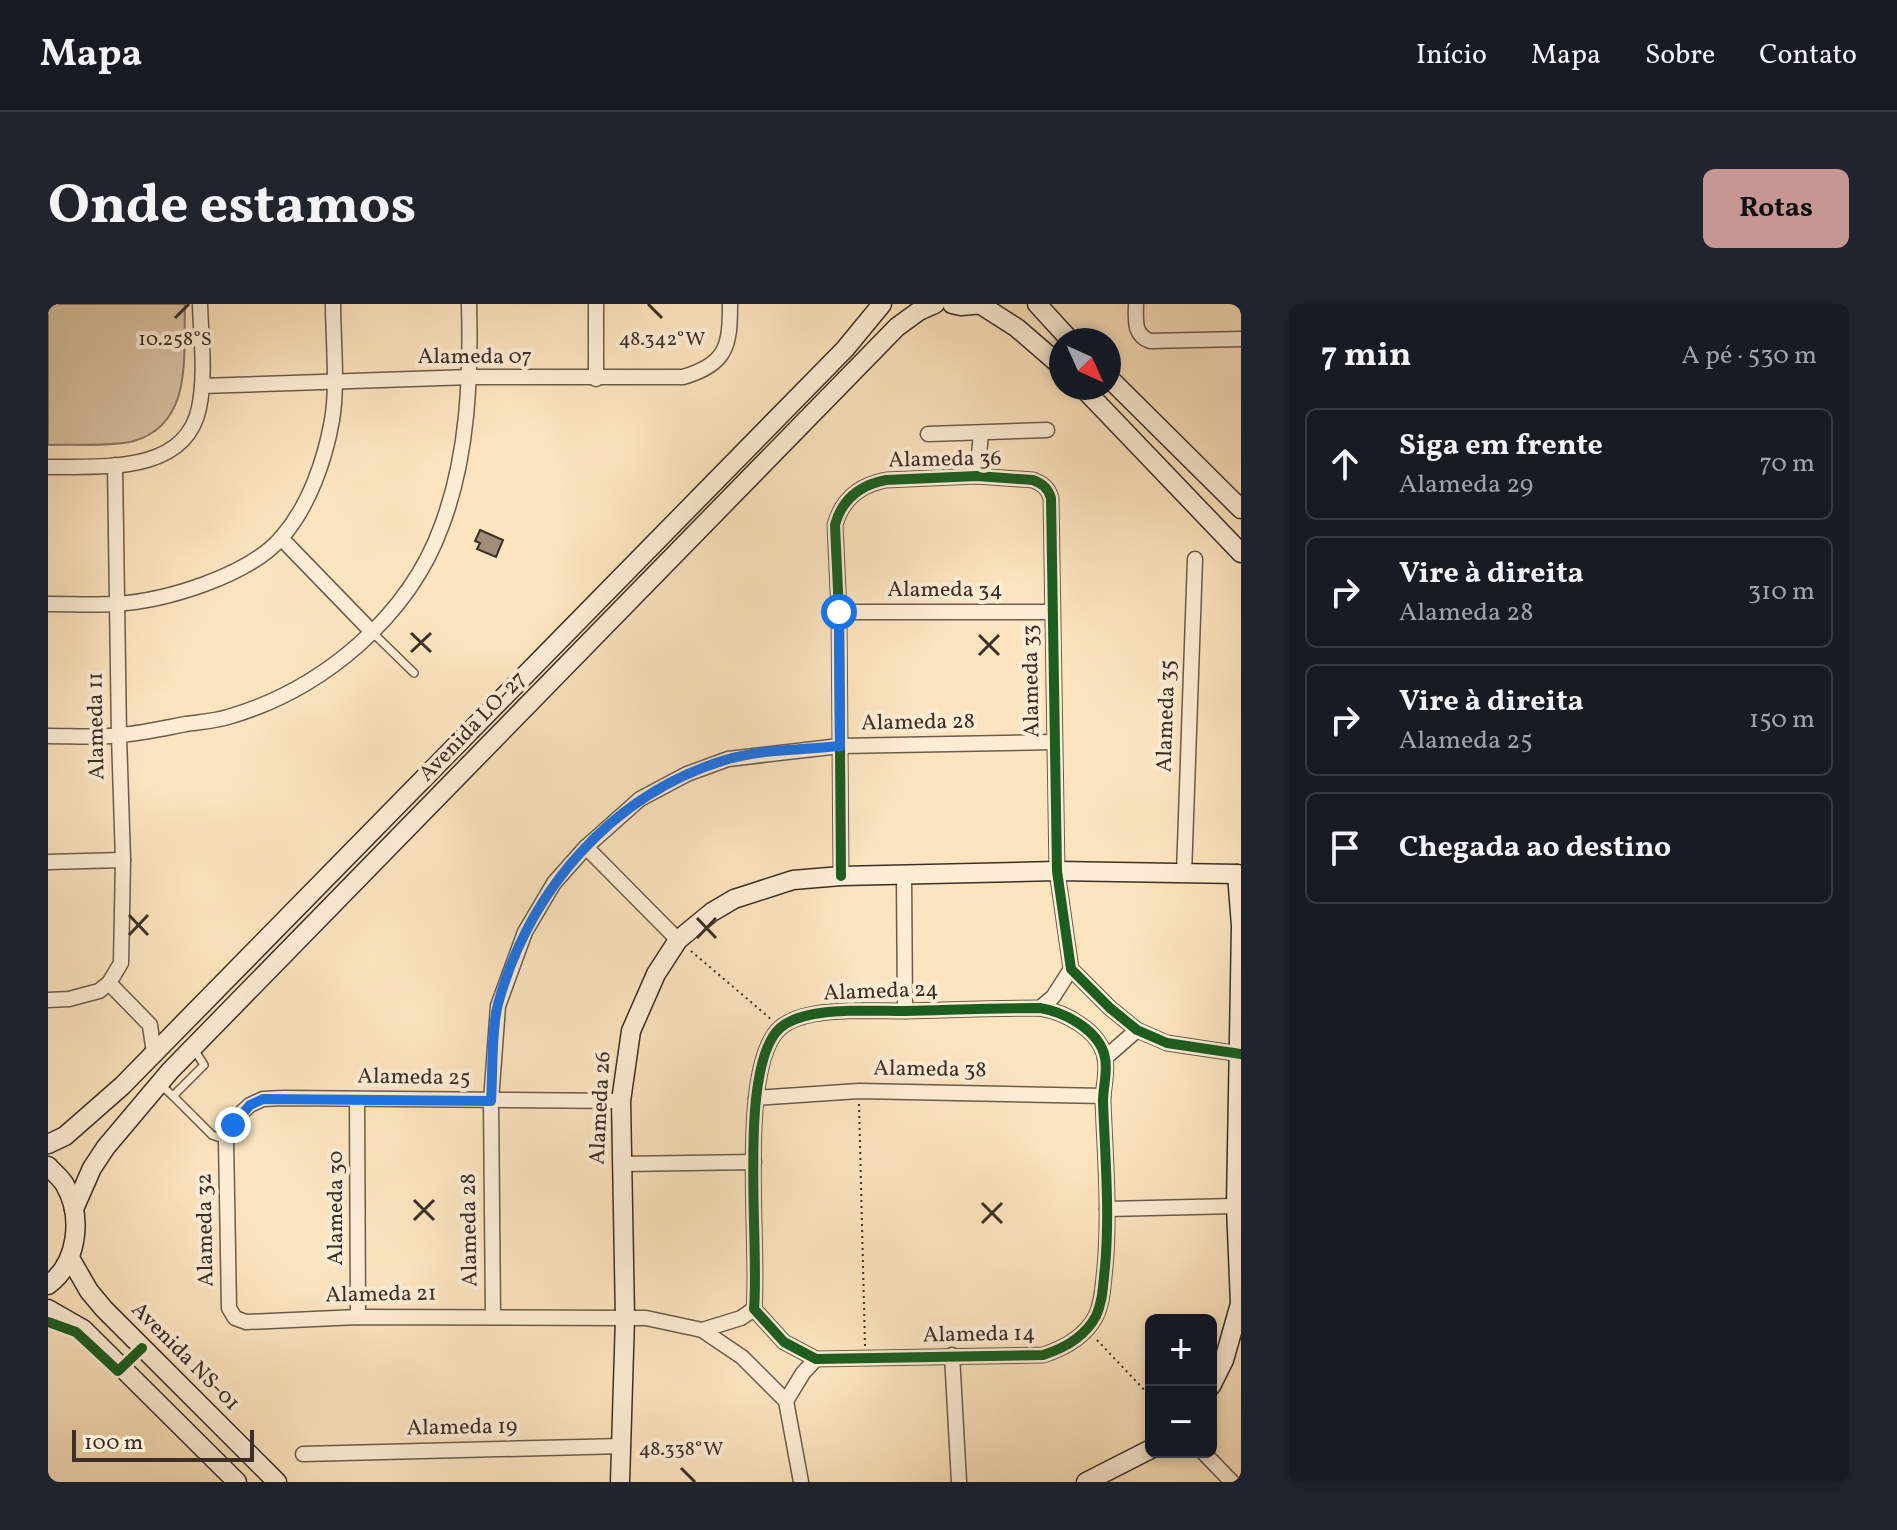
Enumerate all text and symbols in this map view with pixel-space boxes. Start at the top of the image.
text: Mapa [40,29,142,82]
text: Início [1416,36,1487,75]
text: Mapa [1531,36,1601,75]
text: Sobre [1645,36,1715,75]
text: Contato [1759,36,1857,75]
text: Onde estamos [48,169,417,247]
button: Rotas [1703,169,1849,248]
text: 10.258°S [138,326,212,354]
text: 48.342°W [619,326,705,354]
north arrow [1049,328,1121,400]
text: 7 min [1321,333,1411,380]
text: A pé · 530 m [1682,338,1817,374]
street label: Alameda 07 [418,342,532,373]
text: Siga em frente [1399,425,1603,467]
icon: ahead [1323,442,1367,486]
street label: Alameda 36 [888,444,1002,476]
text: 70 m [1760,446,1815,482]
text: Alameda 29 [1399,467,1533,503]
text: Vire à direita [1399,553,1584,595]
icon: right [1323,570,1367,614]
text: 310 m [1748,574,1815,610]
street label: Alameda 34 [887,575,1003,606]
route start [821,594,857,630]
text: Alameda 28 [1399,595,1533,631]
street label: Alameda 33 [1016,624,1048,738]
street label: Alameda 35 [1150,659,1184,773]
street label: Avenida LO-27 [412,665,534,789]
street label: Alameda 11 [81,672,113,780]
text: Vire à direita [1399,681,1584,723]
icon: right [1323,698,1367,742]
text: 150 m [1749,702,1815,738]
street label: Alameda 28 [861,707,975,739]
text: Alameda 25 [1399,723,1533,759]
icon: arrive [1323,826,1367,870]
text: Chegada ao destino [1399,827,1671,869]
street label: Alameda 24 [823,975,939,1009]
street label: Alameda 26 [583,1050,619,1166]
street label: Alameda 38 [873,1054,987,1086]
street label: Alameda 25 [357,1062,471,1094]
route end [215,1107,251,1143]
street label: Alameda 30 [321,1151,352,1265]
street label: Alameda 32 [190,1173,222,1287]
street label: Alameda 28 [454,1173,486,1287]
street label: Alameda 21 [325,1279,437,1311]
street label: Avenida NS-01 [123,1295,247,1419]
map controls [1145,1314,1217,1458]
button: + [1145,1314,1217,1386]
street label: Alameda 14 [923,1319,1035,1351]
button: − [1145,1386,1217,1458]
street label: Alameda 19 [406,1412,518,1444]
scale bar [72,1426,254,1462]
text: 100 m [84,1428,143,1459]
text: 48.338°W [639,1436,723,1464]

